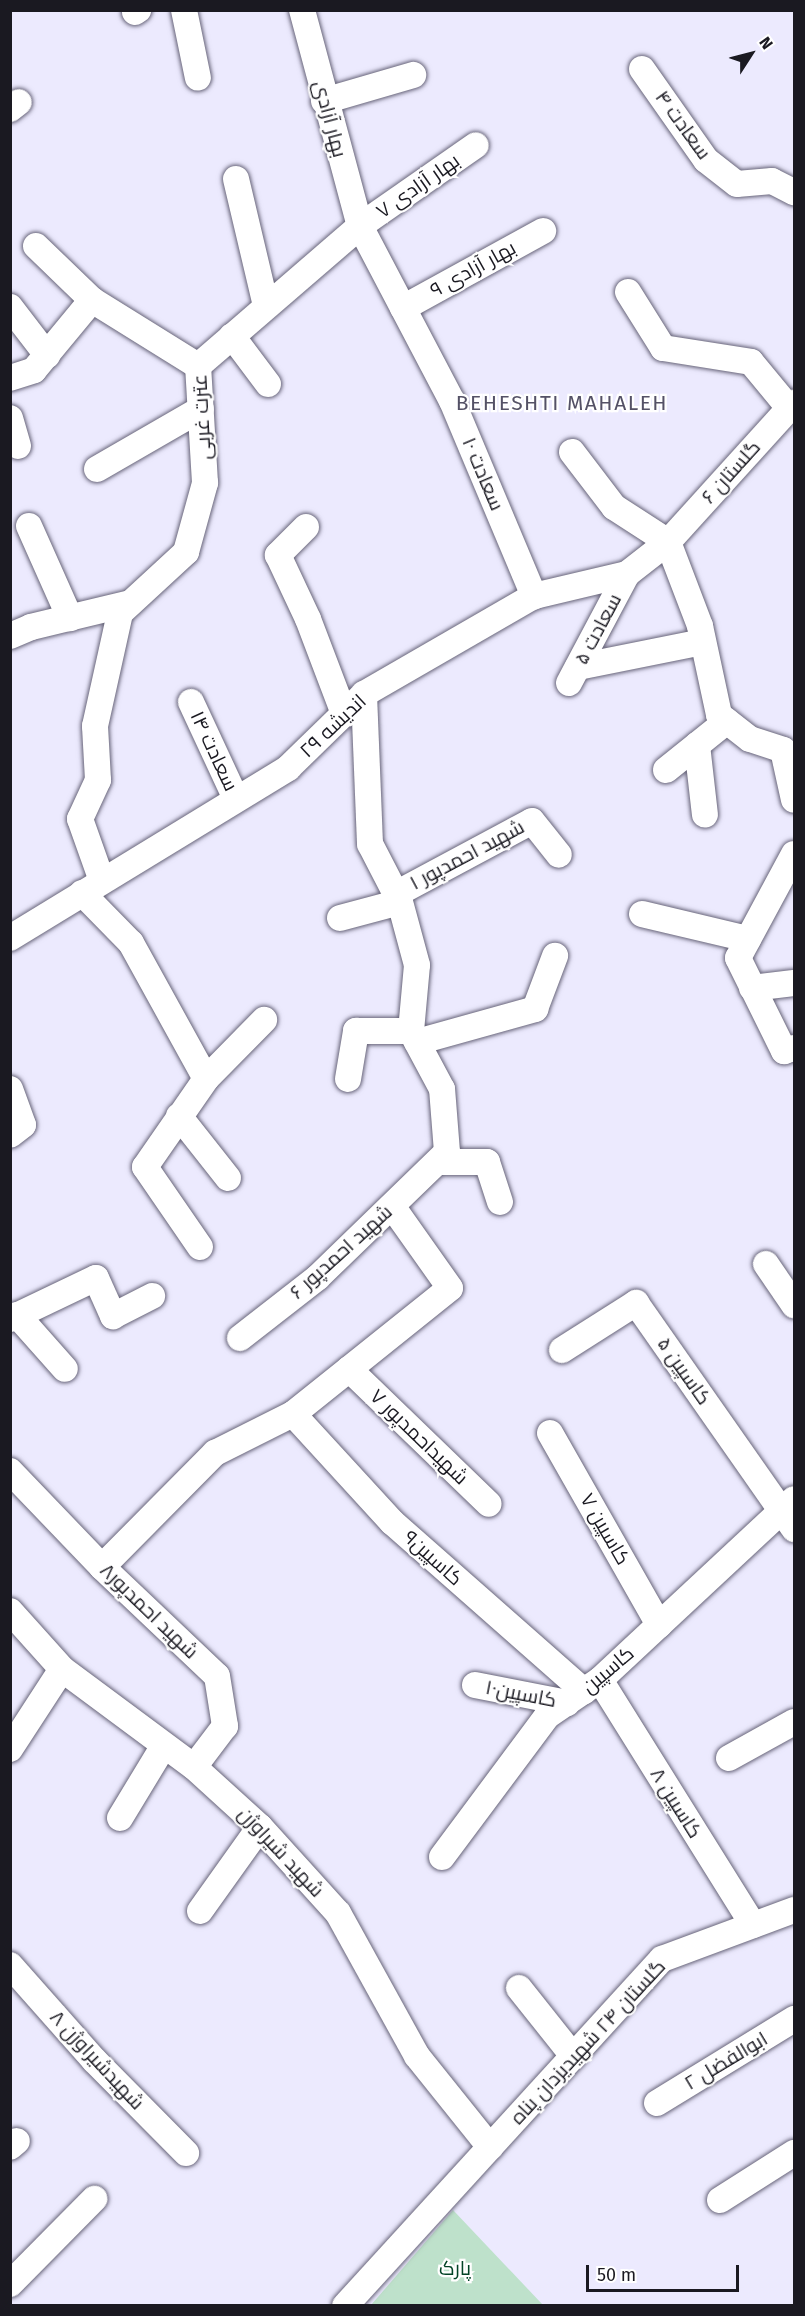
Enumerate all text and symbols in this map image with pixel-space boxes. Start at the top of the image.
north arrow [721,24,781,84]
text: N [755,33,777,53]
street label: بهار آزادی [308,78,352,160]
street label: سعادت ۴ [650,86,716,164]
street label: بهار آزادی ۷ [372,149,464,223]
street label: بهار آزادی ۹ [426,236,520,302]
street label: عترت غربی [188,374,216,460]
district label: BEHESHTI MAHALEH [456,390,668,416]
street label: سعادت ۱۰ [457,434,509,514]
street label: گلستان ۶ [696,435,766,509]
street label: سعادت ۵ [569,589,627,669]
street label: اندیشه ۲۹ [295,689,371,763]
street label: سعادت ۱۴ [185,707,243,795]
street label: شهید احمدپور ۱ [406,815,528,895]
street label: شهید احمدپور ۶ [285,1200,397,1304]
street label: کاسپین ۵ [652,1333,716,1409]
street label: شهیداحمدپور ۷ [365,1384,473,1490]
street label: کاسپین ۷ [575,1489,635,1569]
street label: کاسپین۹ [399,1525,467,1591]
street label: شهید احمدپور۸ [95,1558,203,1664]
street label: کاسپین [577,1641,639,1699]
street label: کاسپین۱۰ [483,1675,559,1713]
street label: کاسپین ۸ [645,1763,707,1843]
street label: شهید شیراوژن [233,1802,329,1902]
street label: گلستان ۲۴ شهیدیزدان پناه [505,1955,671,2129]
street label: شهیدشیراوژن ۸ [45,2005,149,2115]
street label: ابوالفضل ۲ [680,2027,772,2095]
scale bar [589,2253,742,2291]
park label: پارک [439,2256,471,2280]
text: 50 m [597,2264,636,2286]

